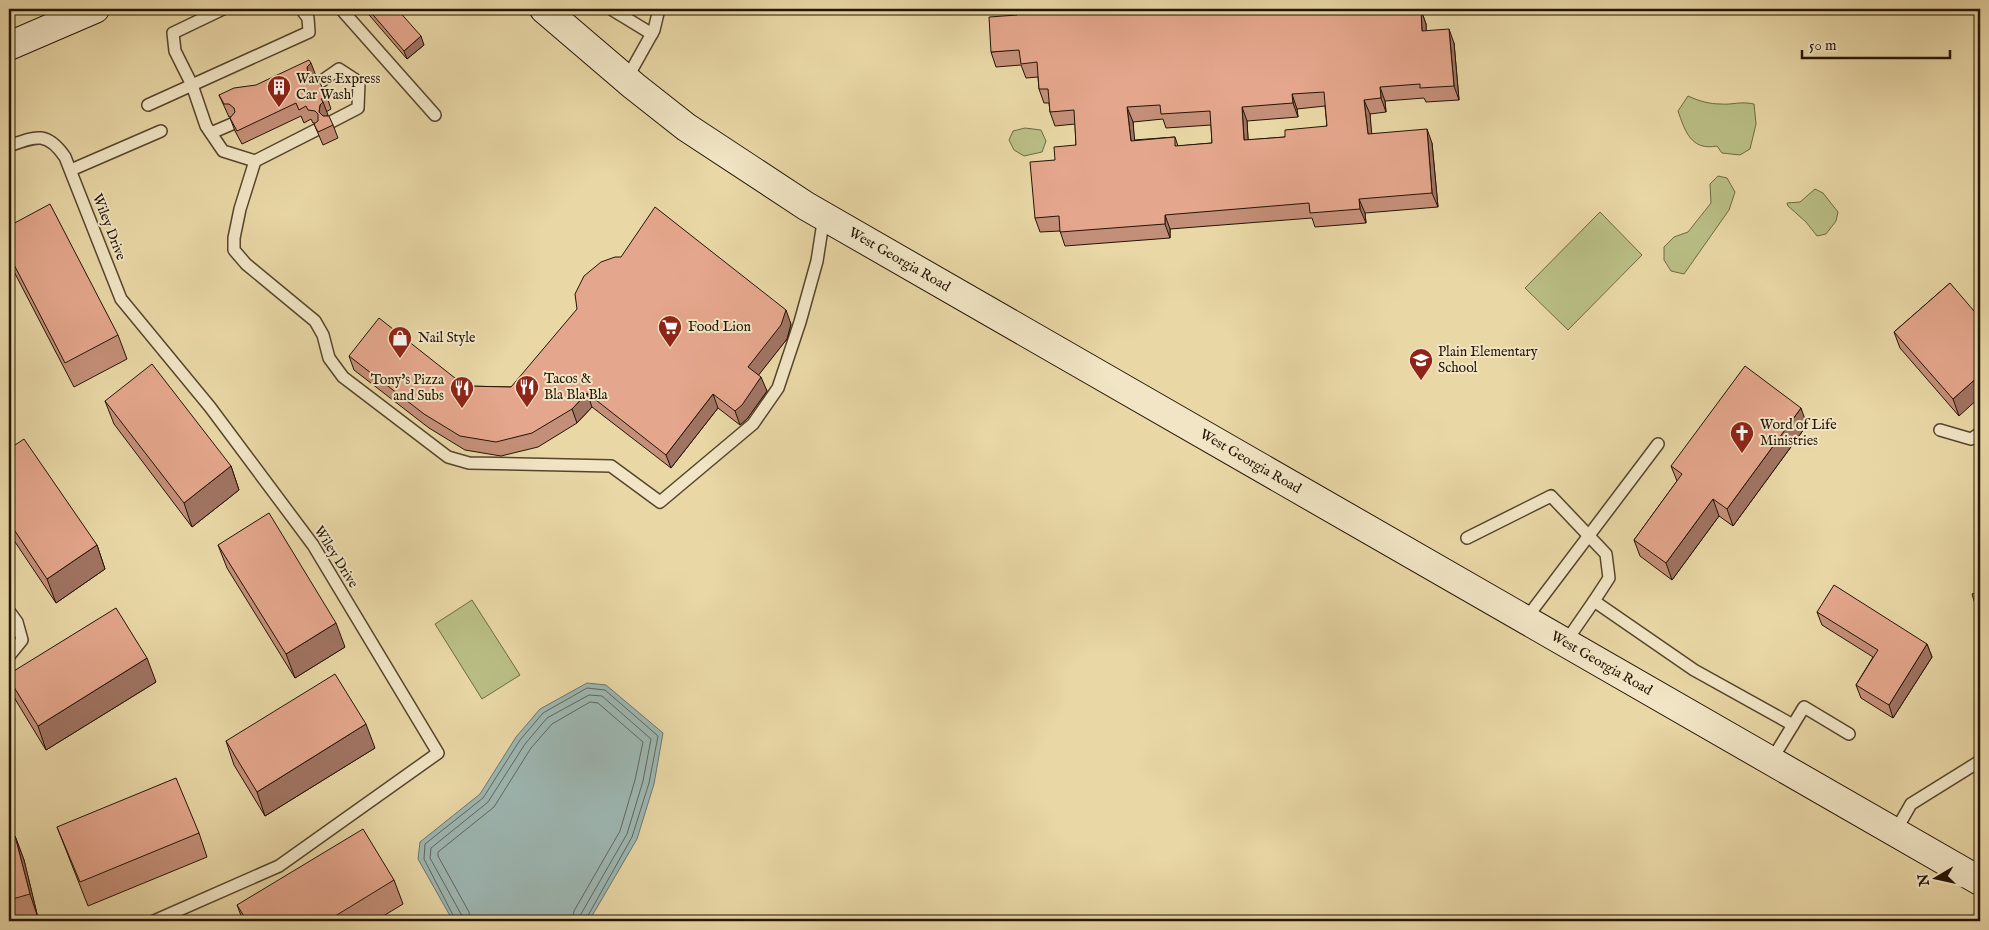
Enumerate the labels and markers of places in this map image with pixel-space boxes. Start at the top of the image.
place label: Waves Express Car Wash [296,70,380,104]
building icon: Waves Express Car Wash [266,74,292,108]
supermarket icon: Food Lion [657,314,683,348]
place label: Food Lion [688,318,752,336]
shop icon: Nail Style [387,325,413,359]
place label: Nail Style [418,329,476,347]
place label: Plain Elementary School [1438,343,1538,377]
school or university icon: Plain Elementary School [1408,347,1434,381]
place label: Tacos & Bla Bla Bla [544,370,609,404]
place label: Tony's Pizza and Subs [371,371,445,405]
restaurant icon: Tacos & Bla Bla Bla [514,374,540,408]
restaurant icon: Tony's Pizza and Subs [449,375,475,409]
place label: Word of Life Ministries [1760,416,1837,450]
church icon: Word of Life Ministries [1729,420,1755,454]

